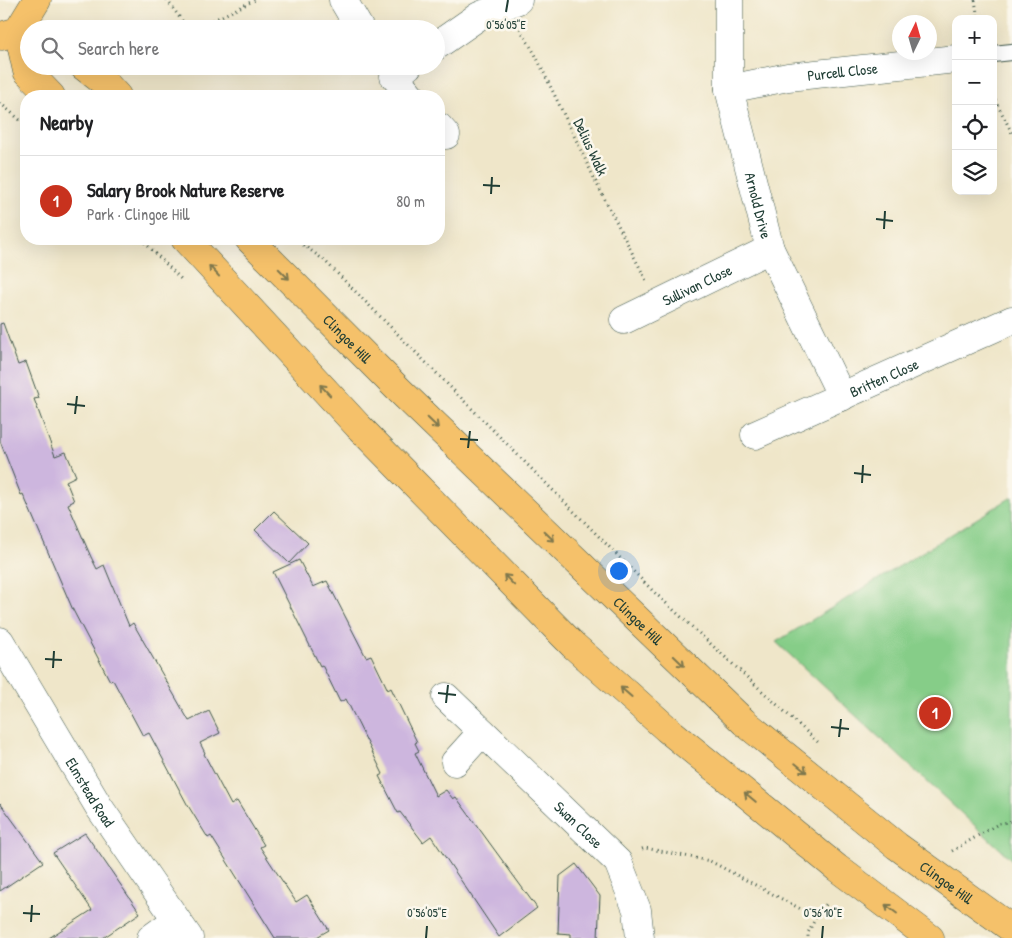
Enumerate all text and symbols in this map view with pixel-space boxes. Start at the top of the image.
north arrow [892,15,937,60]
map controls [952,15,997,195]
button: + [952,15,997,60]
text: 0°56'05"E [486,16,526,33]
search box [20,20,445,75]
icon: search [38,34,66,62]
text: Search here [78,35,159,61]
street label: Purcell Close [806,57,879,85]
button: − [952,60,997,105]
button: locate [952,105,997,150]
text: Nearby [40,108,93,137]
street label: Delius Walk [569,115,613,179]
button: layers [952,150,997,195]
street label: Arnold Drive [740,170,777,241]
text: Salary Brook Nature Reserve [87,177,284,203]
text: 1 [53,190,59,212]
text: 80 m [396,190,425,212]
text: Park · Clingoe Hill [87,203,190,225]
street label: Sullivan Close [659,259,735,310]
one-way arrow [208,264,220,277]
one-way arrow [277,267,289,279]
street label: Clingoe Hill [319,309,377,368]
street label: Britten Close [846,353,921,402]
one-way arrow [319,384,331,397]
one-way arrow [426,417,439,429]
one-way arrow [543,530,556,542]
your location [606,558,632,584]
one-way arrow [503,574,515,586]
street label: Clingoe Hill [609,591,668,650]
one-way arrow [673,655,686,667]
one-way arrow [620,687,633,698]
pin: 1 [919,694,951,732]
street label: Elmstead Road [61,753,120,831]
one-way arrow [794,763,807,774]
one-way arrow [744,792,757,803]
street label: Swan Close [550,796,608,853]
street label: Clingoe Hill [916,855,978,909]
text: 0°56'05"E [407,904,447,921]
text: 0°56'10"E [804,904,843,921]
one-way arrow [884,904,898,914]

